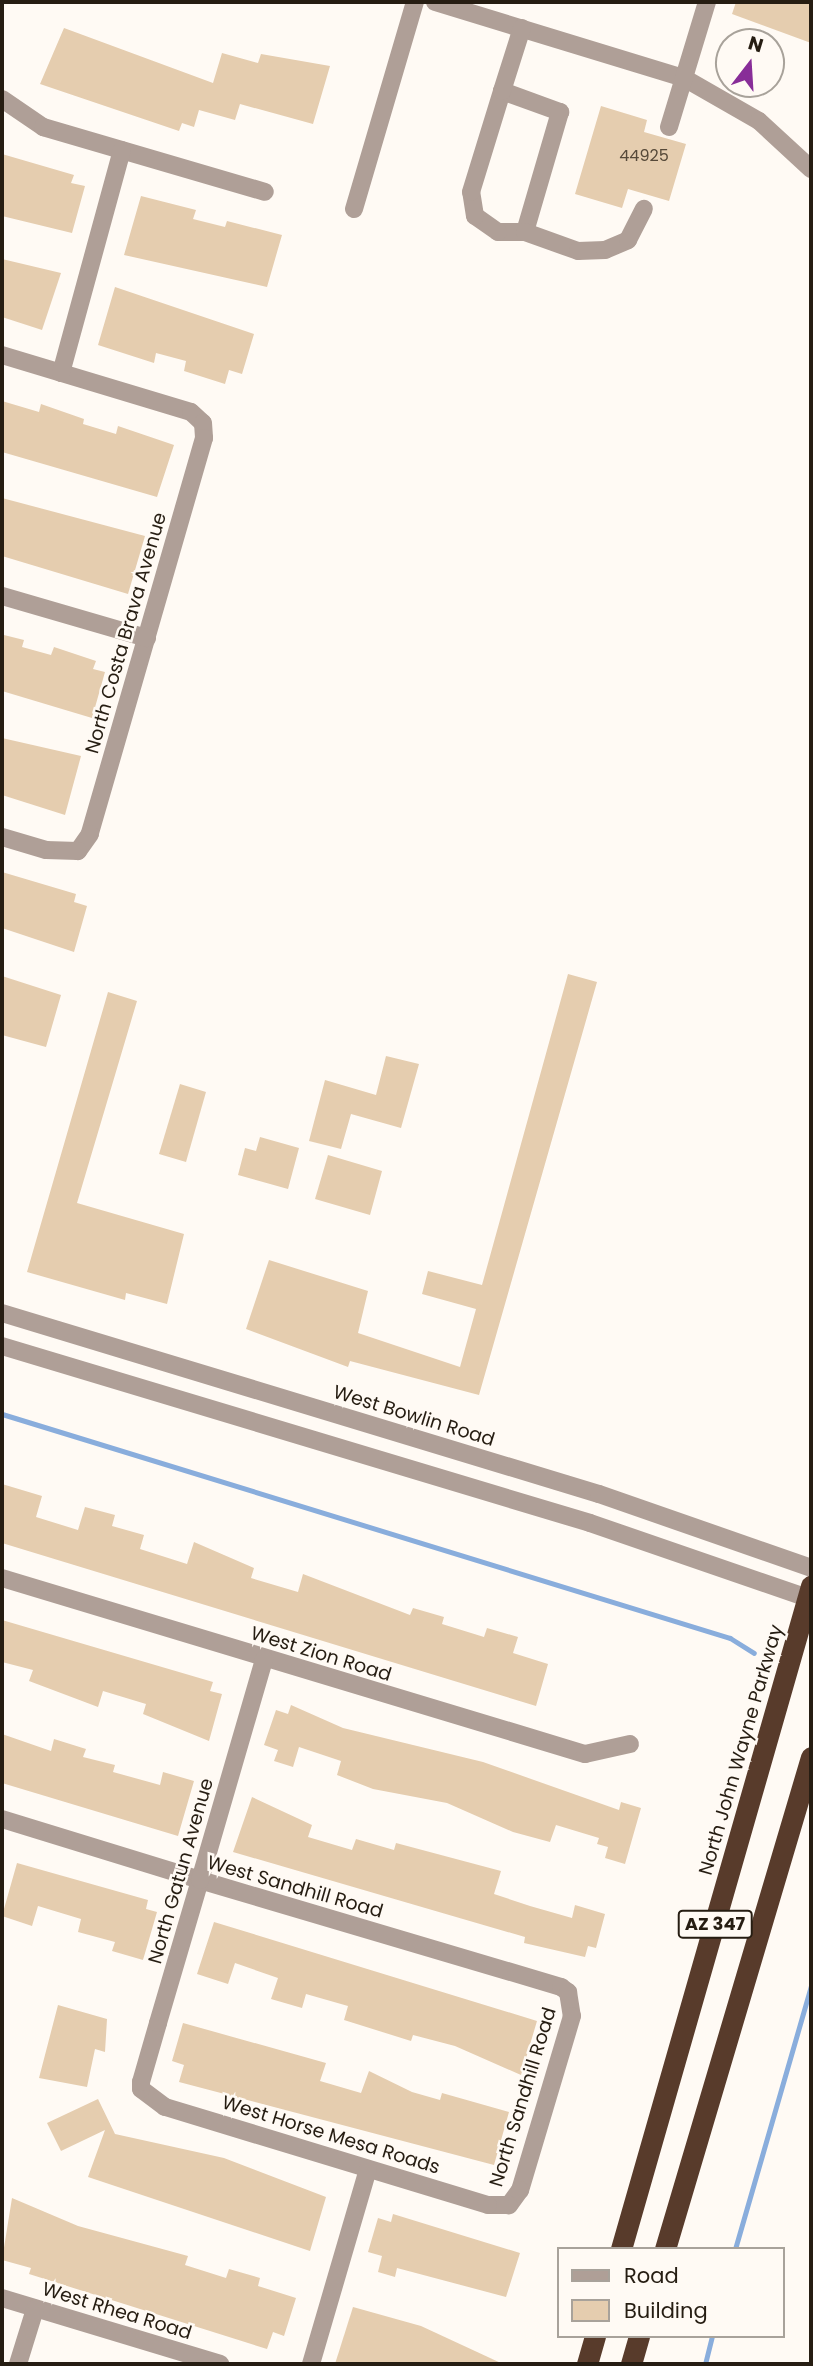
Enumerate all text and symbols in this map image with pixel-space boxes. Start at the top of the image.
north arrow [715,28,785,98]
text: N [745,29,766,59]
house number: 44925 [619,146,669,166]
street label: North Costa Brava Avenue [81,510,171,756]
street label: West Bowlin Road [331,1381,497,1451]
street label: West Zion Road [248,1622,394,1686]
street label: North John Wayne Parkway [694,1622,788,1878]
street label: North Gatun Avenue [144,1776,218,1966]
street label: West Sandhill Road [204,1851,386,1923]
road number: AZ 347 [676,1910,754,1938]
street label: North Sandhill Road [485,2005,561,2189]
street label: West Horse Mesa Roads [219,2091,443,2179]
legend [558,2247,785,2338]
text: Road [624,2261,679,2290]
street label: West Rhea Road [40,2277,194,2345]
text: Building [624,2296,708,2325]

